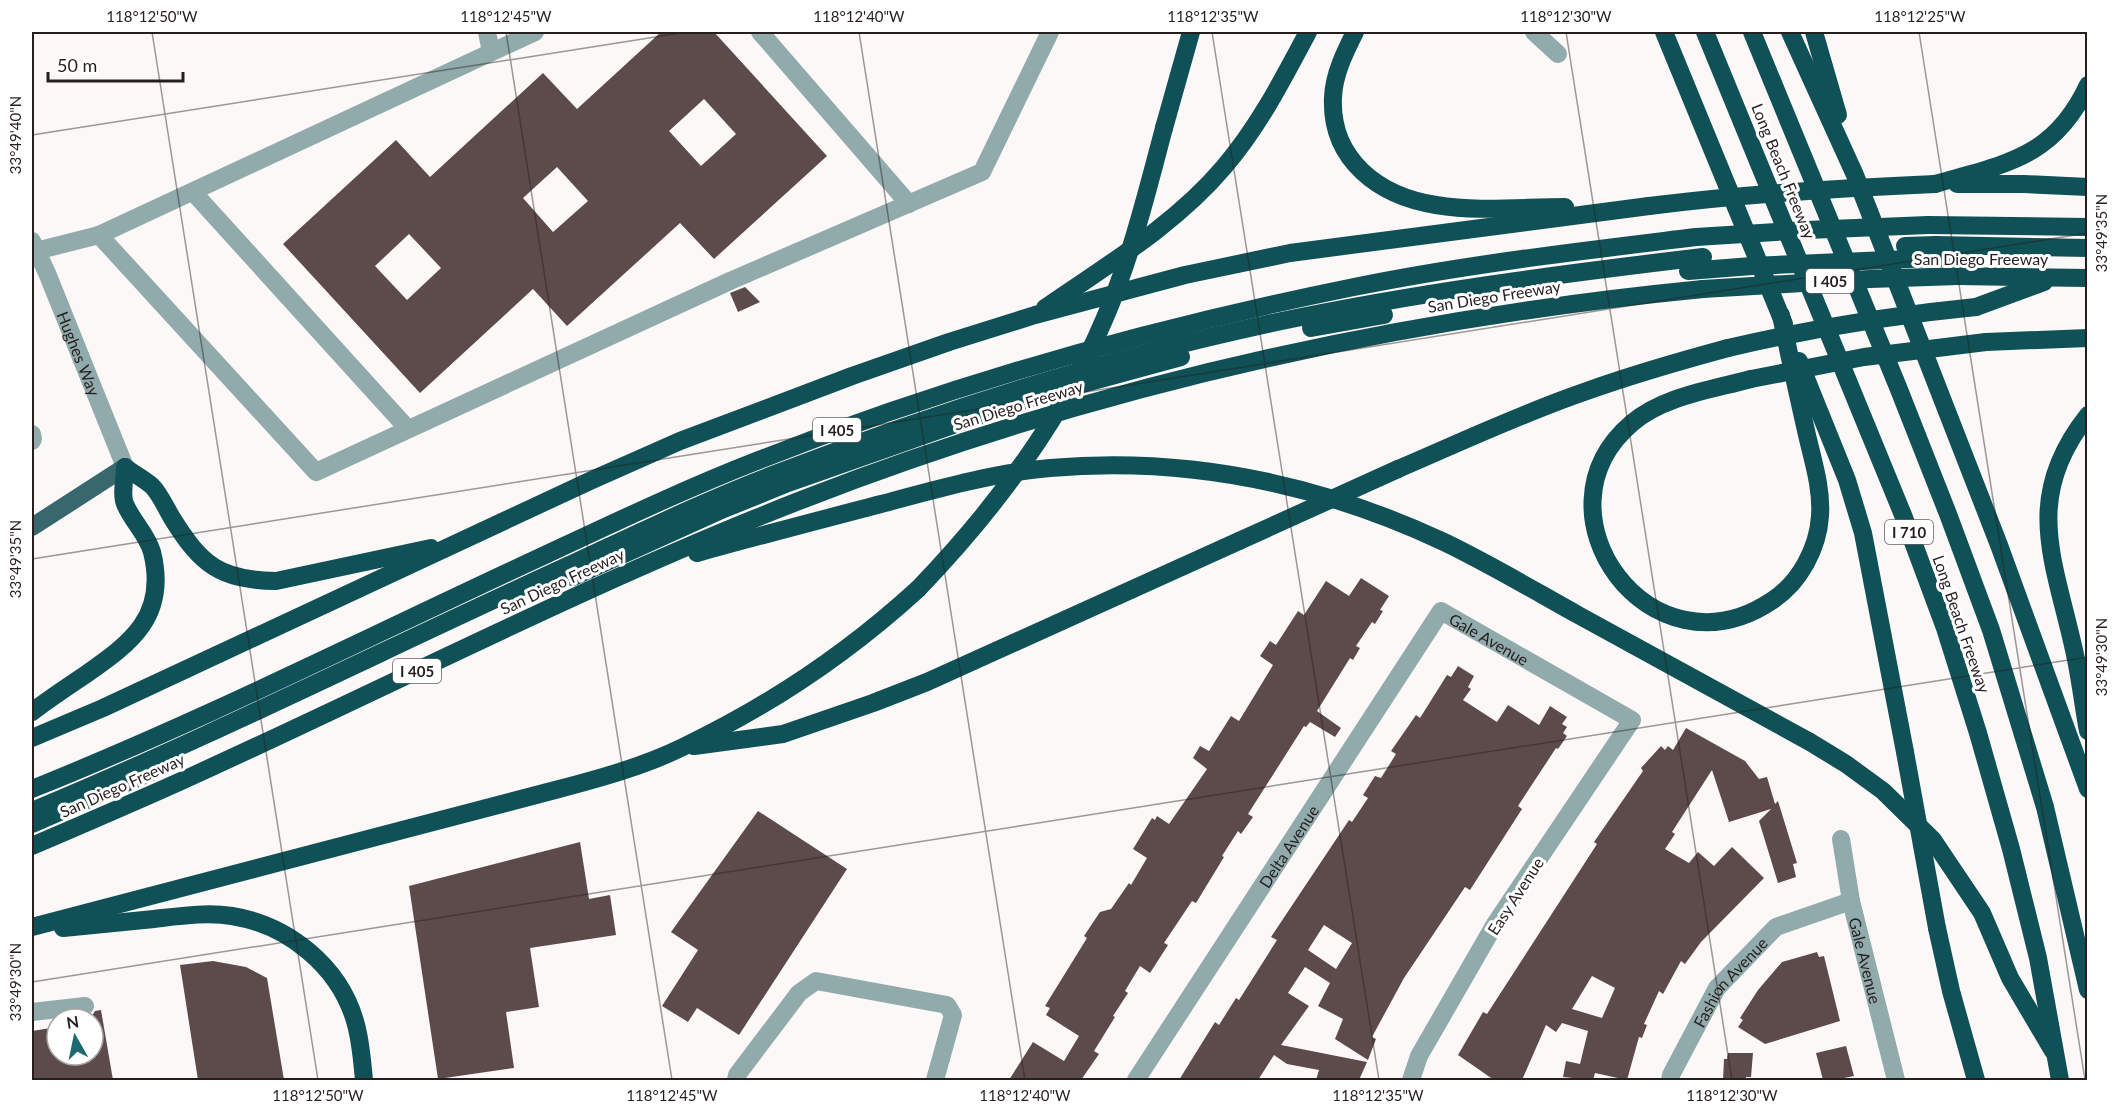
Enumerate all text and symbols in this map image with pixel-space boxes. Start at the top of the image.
text: 118°12'50"W [106,7,198,25]
text: 118°12'45"W [460,7,552,25]
text: 118°12'40"W [813,7,905,25]
text: 118°12'35"W [1167,7,1259,25]
text: 118°12'30"W [1520,7,1612,25]
text: 118°12'25"W [1874,7,1966,25]
scale bar [48,45,183,83]
text: 50 m [57,54,97,76]
text: 33°49'40"N [6,96,24,174]
street label: Long Beach Freeway [1748,100,1820,242]
text: 33°49'35"N [2092,194,2110,272]
street label: San Diego Freeway [1914,249,2049,268]
road number: I 405 [1806,269,1854,293]
street label: San Diego Freeway [1426,276,1563,316]
street label: Hughes Way [54,308,105,399]
street label: San Diego Freeway [951,376,1086,434]
road number: I 405 [813,418,861,442]
text: 33°49'35"N [6,520,24,598]
road number: I 710 [1885,520,1933,544]
street label: San Diego Freeway [497,544,628,618]
street label: Long Beach Freeway [1929,553,1995,696]
street label: Gale Avenue [1446,608,1532,669]
text: 33°49'30"N [2092,618,2110,696]
road number: I 405 [393,659,441,683]
street label: San Diego Freeway [57,749,188,821]
street label: Delta Avenue [1254,801,1322,891]
street label: Easy Avenue [1483,854,1547,938]
street label: Gale Avenue [1846,915,1886,1006]
street label: Fashion Avenue [1689,933,1771,1030]
text: 33°49'30"N [6,943,24,1021]
north arrow [45,1007,105,1067]
text: N [65,1011,80,1032]
text: 118°12'50"W [272,1086,364,1104]
text: 118°12'45"W [626,1086,718,1104]
text: 118°12'40"W [979,1086,1071,1104]
text: 118°12'35"W [1332,1086,1424,1104]
text: 118°12'30"W [1686,1086,1778,1104]

